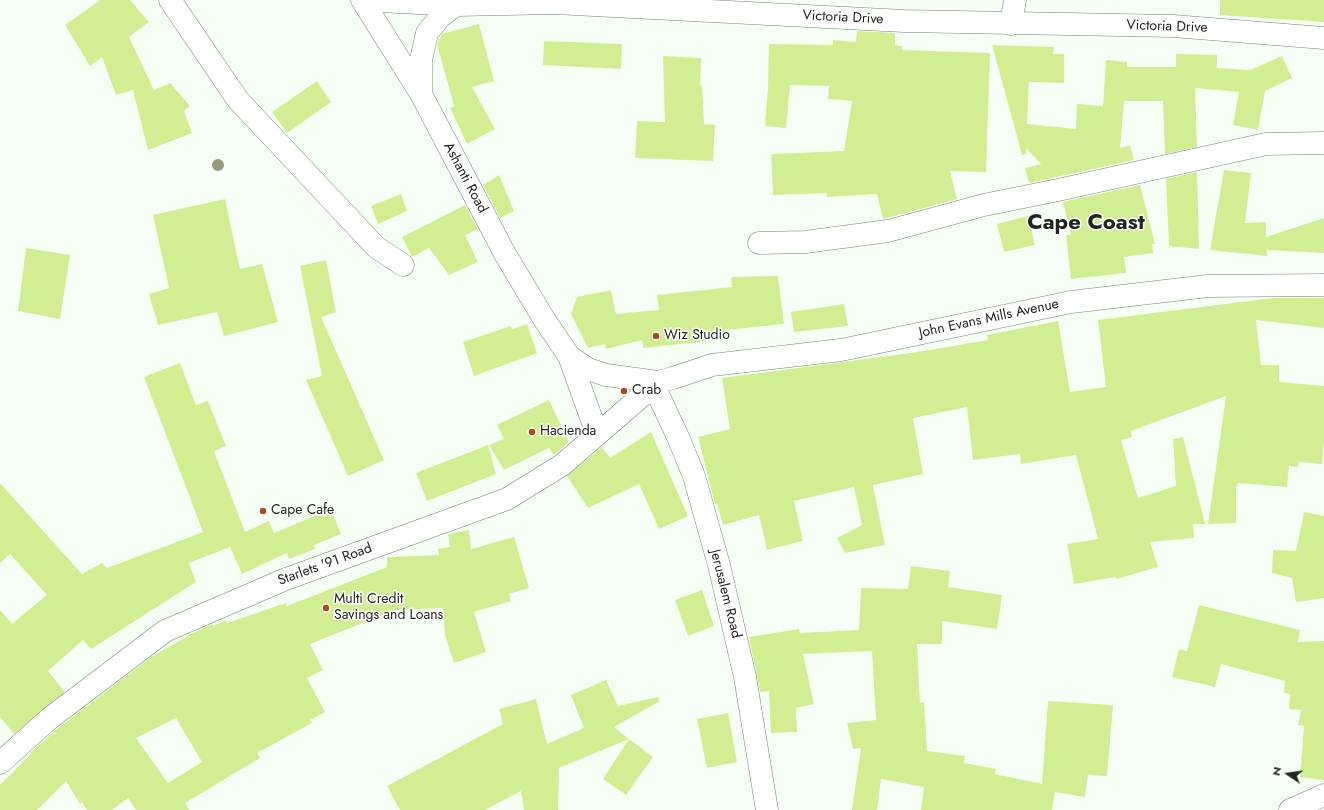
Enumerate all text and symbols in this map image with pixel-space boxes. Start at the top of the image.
street label: Victoria Drive [802,7,884,29]
street label: Victoria Drive [1126,17,1208,37]
street label: Ashanti Road [439,140,491,216]
district label: Cape Coast [1027,211,1145,237]
street label: John Evans Mills Avenue [918,296,1060,342]
place label: Wiz Studio [664,328,730,344]
marker: Wiz Studio [651,331,661,341]
place label: Crab [632,383,661,399]
marker: Crab [619,386,629,396]
place label: Hacienda [540,424,596,440]
marker: Hacienda [527,427,537,437]
place label: Cape Cafe [271,503,334,519]
marker: Cape Cafe [258,506,268,516]
street label: Starlets '91 Road [276,540,374,590]
street label: Jerusalem Road [706,548,744,640]
place label: Multi Credit Savings and Loans [334,592,443,624]
marker: Multi Credit Savings and Loans [321,603,331,613]
north arrow [1268,754,1308,794]
text: N [1268,765,1285,777]

